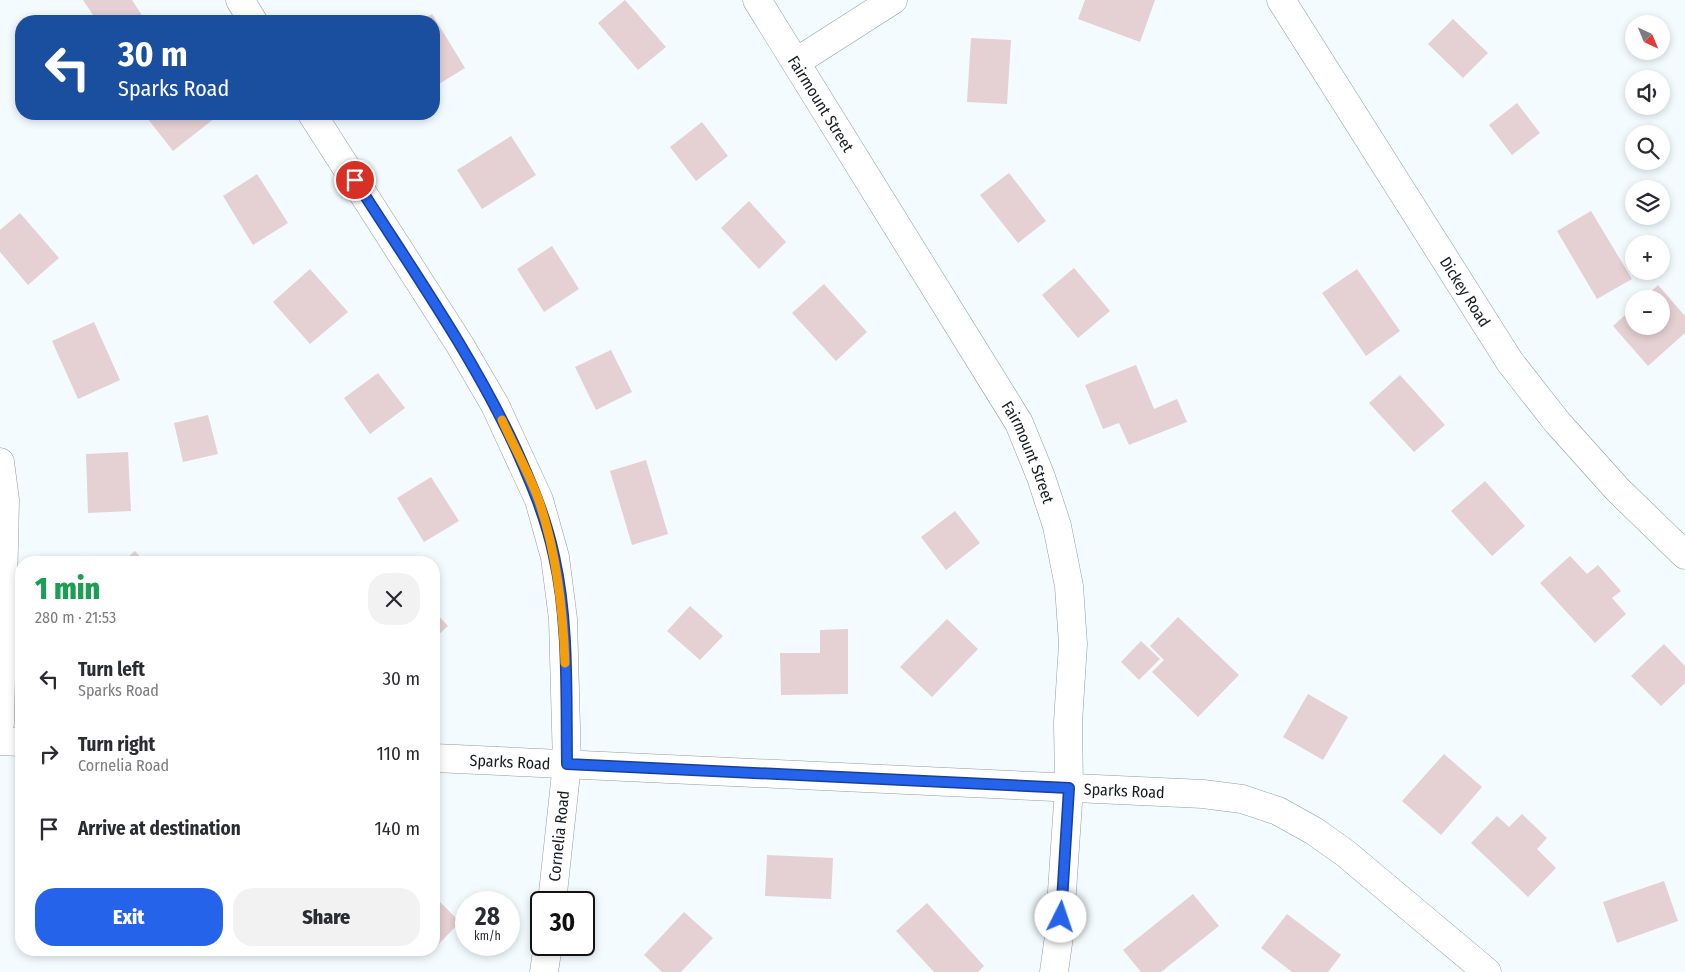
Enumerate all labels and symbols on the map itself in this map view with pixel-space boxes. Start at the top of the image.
north arrow [1625,15,1670,60]
street label: Fairmount Street [784,52,859,156]
pin [334,159,376,201]
street label: Dickey Road [1436,253,1495,330]
street label: Fairmount Street [998,397,1059,506]
street label: Sparks Road [469,750,551,773]
street label: Sparks Road [1083,779,1165,802]
street label: Cornelia Road [545,790,573,882]
position arrow [1034,890,1086,942]
speed limit sign: 30 [530,891,595,956]

